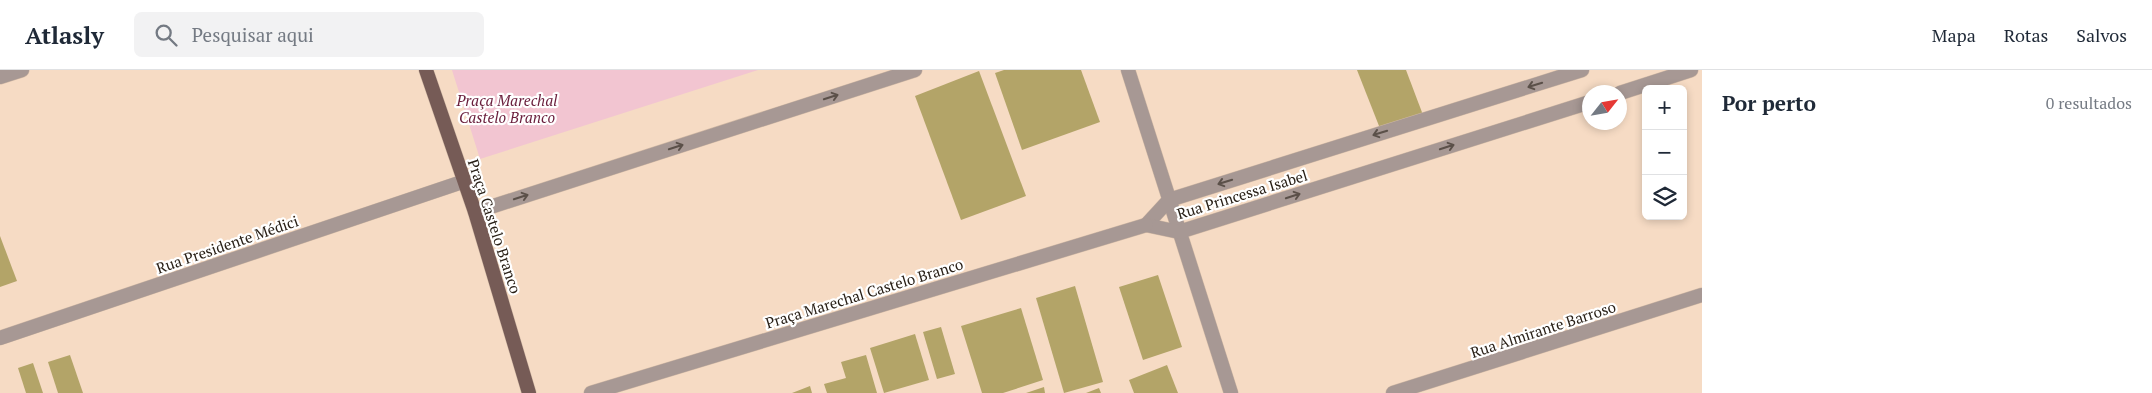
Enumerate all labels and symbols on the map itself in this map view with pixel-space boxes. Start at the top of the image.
one-way arrow [1527,80,1543,90]
north arrow [1582,85,1627,130]
park label: Praça Marechal Castelo Branco [456,90,558,127]
one-way arrow [822,92,838,101]
one-way arrow [1372,129,1388,139]
one-way arrow [668,142,683,151]
one-way arrow [1439,142,1455,152]
street label: Praça Castelo Branco [464,156,526,296]
street label: Rua Princessa Isabel [1174,165,1310,223]
one-way arrow [1218,178,1233,187]
one-way arrow [1284,191,1300,201]
one-way arrow [513,192,529,201]
street label: Rua Presidente Médici [153,210,301,278]
street label: Praça Marechal Castelo Branco [763,253,965,333]
street label: Rua Almirante Barroso [1468,296,1618,362]

